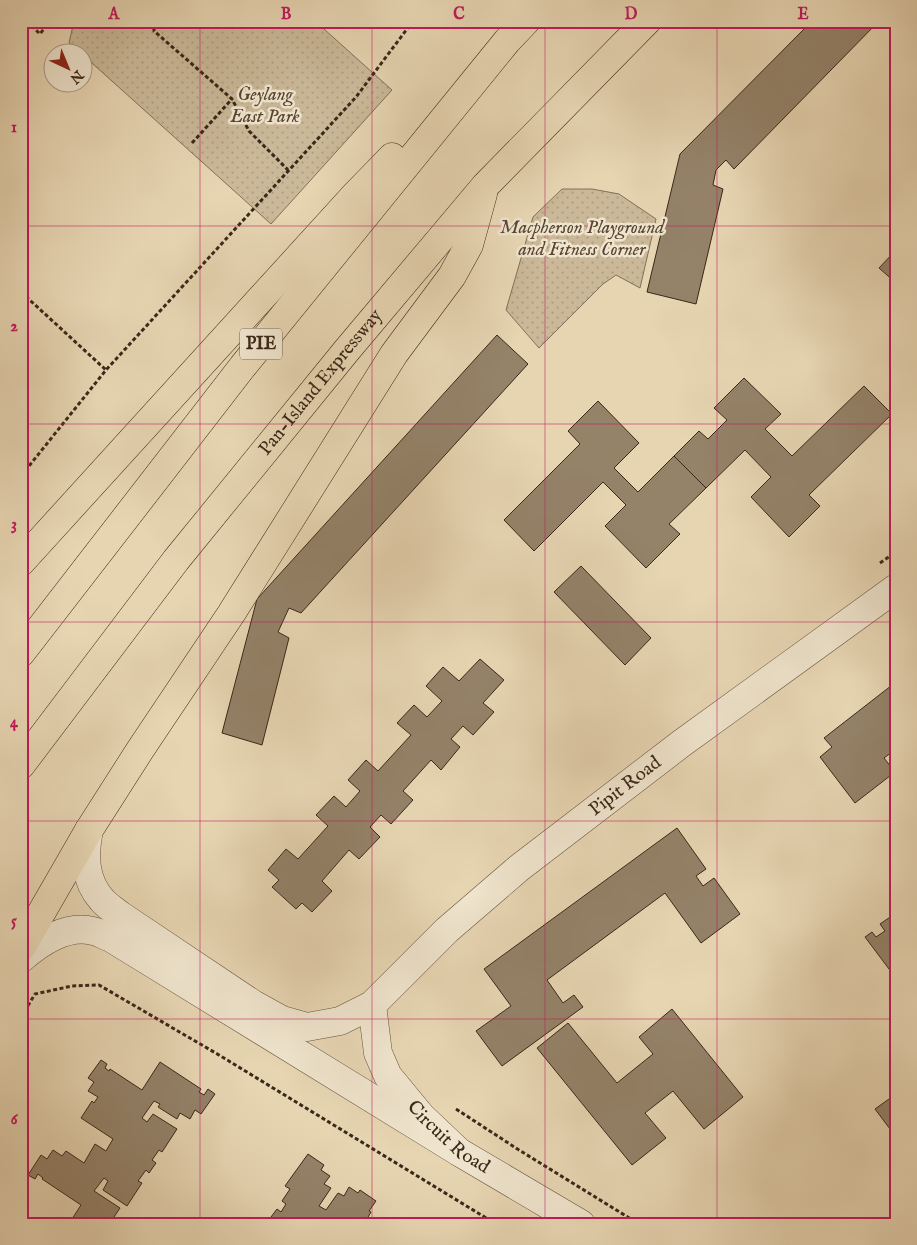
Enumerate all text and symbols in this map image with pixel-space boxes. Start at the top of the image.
text: A [108,5,121,25]
text: B [281,5,292,25]
text: C [453,5,465,25]
text: D [625,5,638,25]
text: E [797,5,809,25]
north arrow [42,42,92,92]
text: N [66,65,88,87]
park label: Geylang East Park [229,83,300,129]
text: 1 [11,118,17,138]
park label: Macpherson Playground and Fitness Corner [500,216,665,262]
street label: Pan-Island Expressway [254,304,388,461]
text: 2 [10,317,18,337]
road number: PIE [240,328,282,359]
text: 3 [11,515,17,535]
text: 4 [10,713,19,733]
street label: Pipit Road [584,751,667,822]
text: 5 [11,912,17,932]
street label: Circuit Road [401,1096,495,1180]
text: 6 [11,1110,19,1130]

